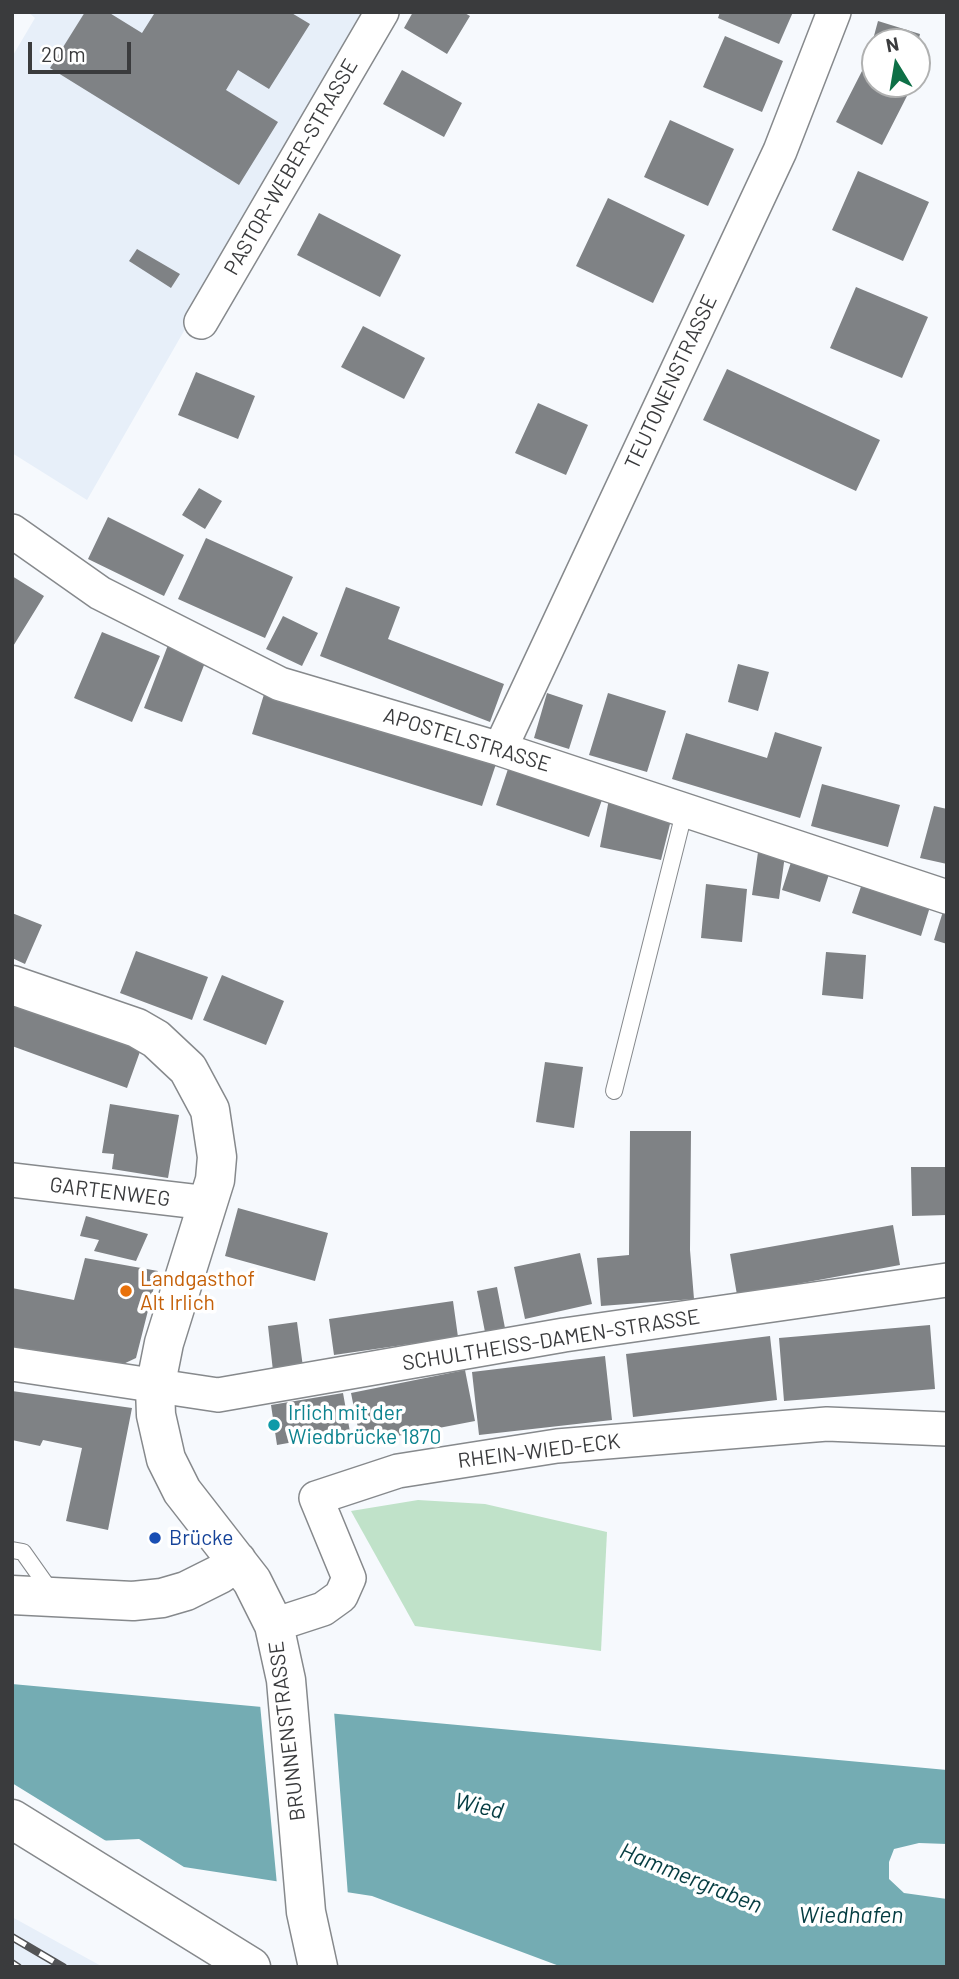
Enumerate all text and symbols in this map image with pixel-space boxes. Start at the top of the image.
scale bar [32,28,135,72]
north arrow [861,28,931,98]
text: N [884,31,901,56]
text: 20 m [41,41,86,66]
street label: PASTOR-WEBER-STRASSE [219,55,363,279]
street label: TEUTONENSTRASSE [619,291,723,473]
street label: APOSTELSTRASSE [380,703,554,777]
street label: GARTENWEG [48,1172,172,1212]
place label: Landgasthof Alt Irlich [140,1266,255,1316]
marker: Landgasthof Alt Irlich [118,1283,134,1299]
street label: SCHULTHEISS-DAMEN-STRASSE [400,1304,702,1376]
place label: Irlich mit der Wiedbrücke 1870 [288,1400,441,1450]
marker: Irlich mit der Wiedbrücke 1870 [266,1417,282,1433]
street label: RHEIN-WIED-ECK [456,1429,622,1473]
place label: Brücke [169,1525,233,1551]
marker: Brücke [147,1530,163,1546]
street label: BRUNNENSTRASSE [263,1640,311,1822]
water label: Wied [452,1787,506,1825]
water label: Hammergraben [616,1837,766,1919]
water label: Wiedhafen [799,1901,903,1929]

